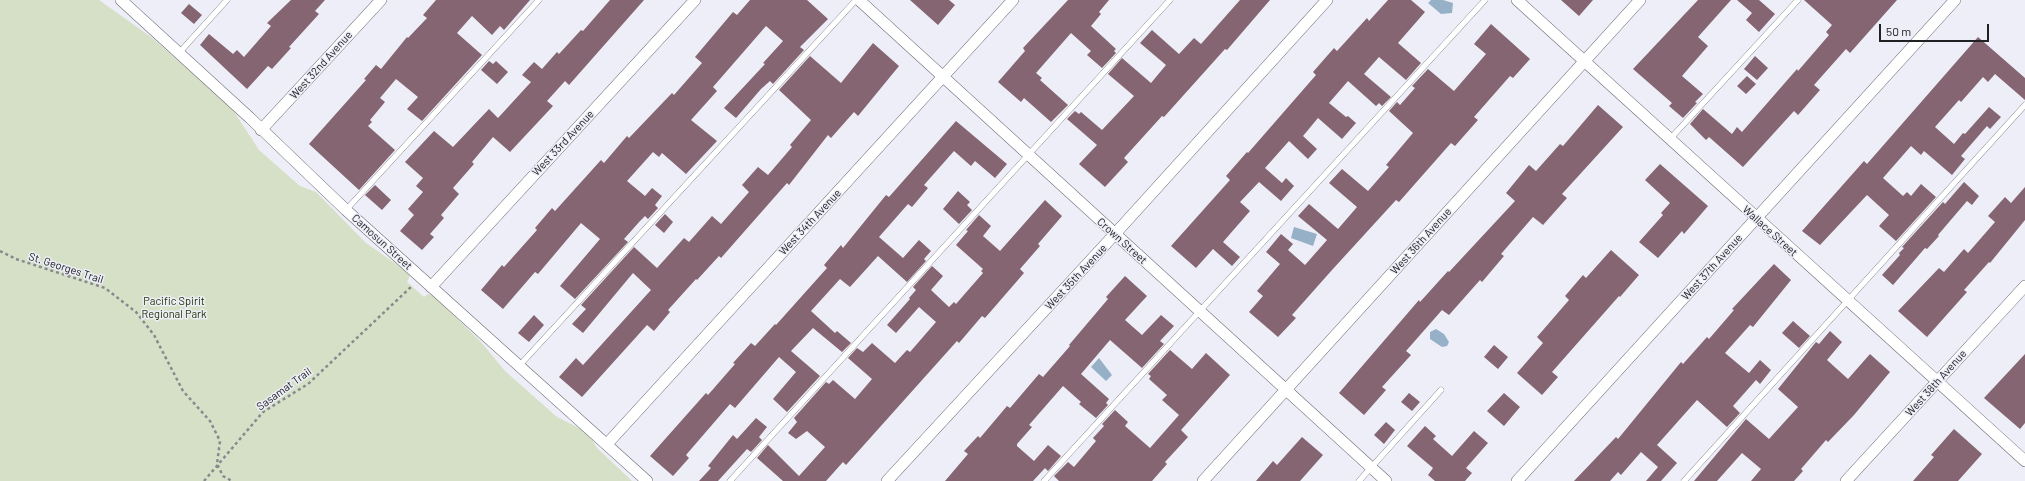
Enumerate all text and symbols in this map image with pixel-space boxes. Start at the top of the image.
scale bar [1881,16,1991,42]
text: 50 m [1886,24,1911,38]
street label: West 32nd Avenue [287,28,355,102]
street label: West 33rd Avenue [529,107,597,179]
street label: West 34th Avenue [776,186,844,258]
street label: Wallace Street [1740,203,1800,259]
street label: West 36th Avenue [1388,205,1454,277]
street label: Camosun Street [349,211,415,273]
street label: Crown Street [1094,215,1150,267]
street label: West 37th Avenue [1679,231,1745,303]
street label: West 35th Avenue [1042,241,1110,313]
street label: St. Georges Trail [27,250,105,286]
park label: Pacific Spirit Regional Park [141,294,207,320]
street label: West 38th Avenue [1903,347,1969,419]
street label: Sasamat Trail [254,365,314,413]

